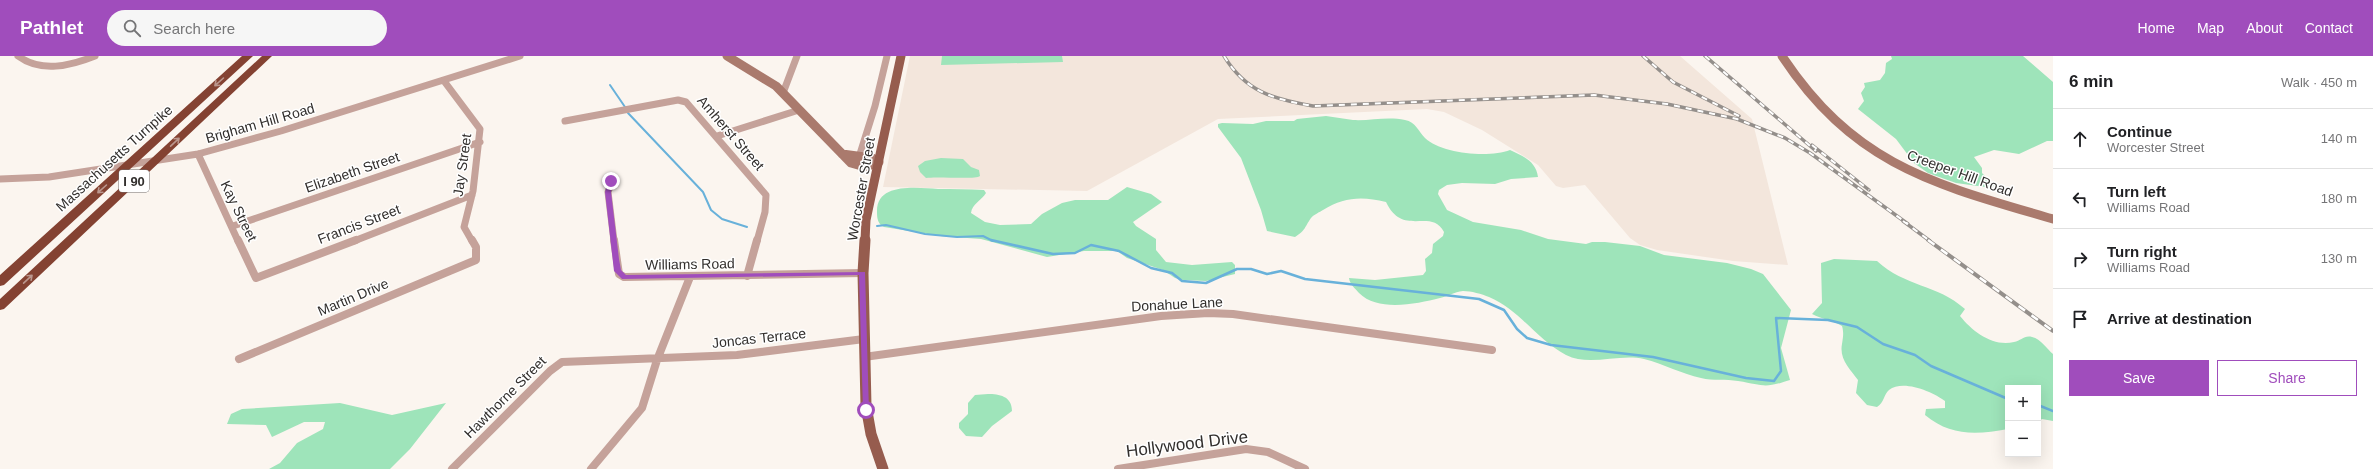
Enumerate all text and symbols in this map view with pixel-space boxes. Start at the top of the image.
search box [107,10,387,46]
text: Pathlet [20,17,83,38]
icon: search [121,17,143,39]
text: Search here [153,20,235,37]
text: Home [2138,20,2175,36]
text: Map [2197,20,2224,36]
text: About [2246,20,2283,36]
text: Contact [2305,20,2353,36]
text: 6 min [2069,72,2113,91]
text: Walk · 450 m [2281,75,2357,90]
one-way arrow [214,77,224,87]
street label: Amherst Street [694,93,768,174]
street label: Brigham Hill Road [204,100,316,146]
street label: Massachusetts Turnpike [53,101,176,214]
text: Continue [2107,123,2172,140]
icon: ahead [2069,128,2091,150]
text: 140 m [2321,131,2357,146]
street label: Jay Street [450,133,474,197]
street label: Worcester Street [844,136,878,242]
one-way arrow [170,138,180,147]
text: Worcester Street [2107,140,2204,155]
street label: Creeper Hill Road [1905,146,2015,200]
street label: Elizabeth Street [303,148,401,196]
road number: I 90 [119,170,149,192]
route end [602,172,620,190]
street label: Kay Street [217,178,261,244]
text: Turn left [2107,183,2166,200]
one-way arrow [97,184,107,193]
icon: left [2069,188,2091,210]
text: 180 m [2321,191,2357,206]
text: Williams Road [2107,200,2190,215]
street label: Francis Street [315,201,403,247]
text: Turn right [2107,243,2177,260]
icon: right [2069,248,2091,270]
text: 130 m [2321,251,2357,266]
street label: Williams Road [645,255,735,273]
text: Williams Road [2107,260,2190,275]
one-way arrow [23,275,33,284]
street label: Martin Drive [315,275,391,319]
street label: Donahue Lane [1131,294,1223,314]
icon: arrive [2069,308,2091,330]
text: Arrive at destination [2107,310,2252,327]
street label: Joncas Terrace [711,325,807,351]
street label: Hawthorne Street [461,353,549,441]
button: Save [2069,360,2209,396]
button: Share [2217,360,2357,396]
map controls [2005,385,2041,457]
button: + [2005,385,2041,421]
route start [857,401,875,419]
button: − [2005,421,2041,457]
street label: Hollywood Drive [1125,427,1249,461]

